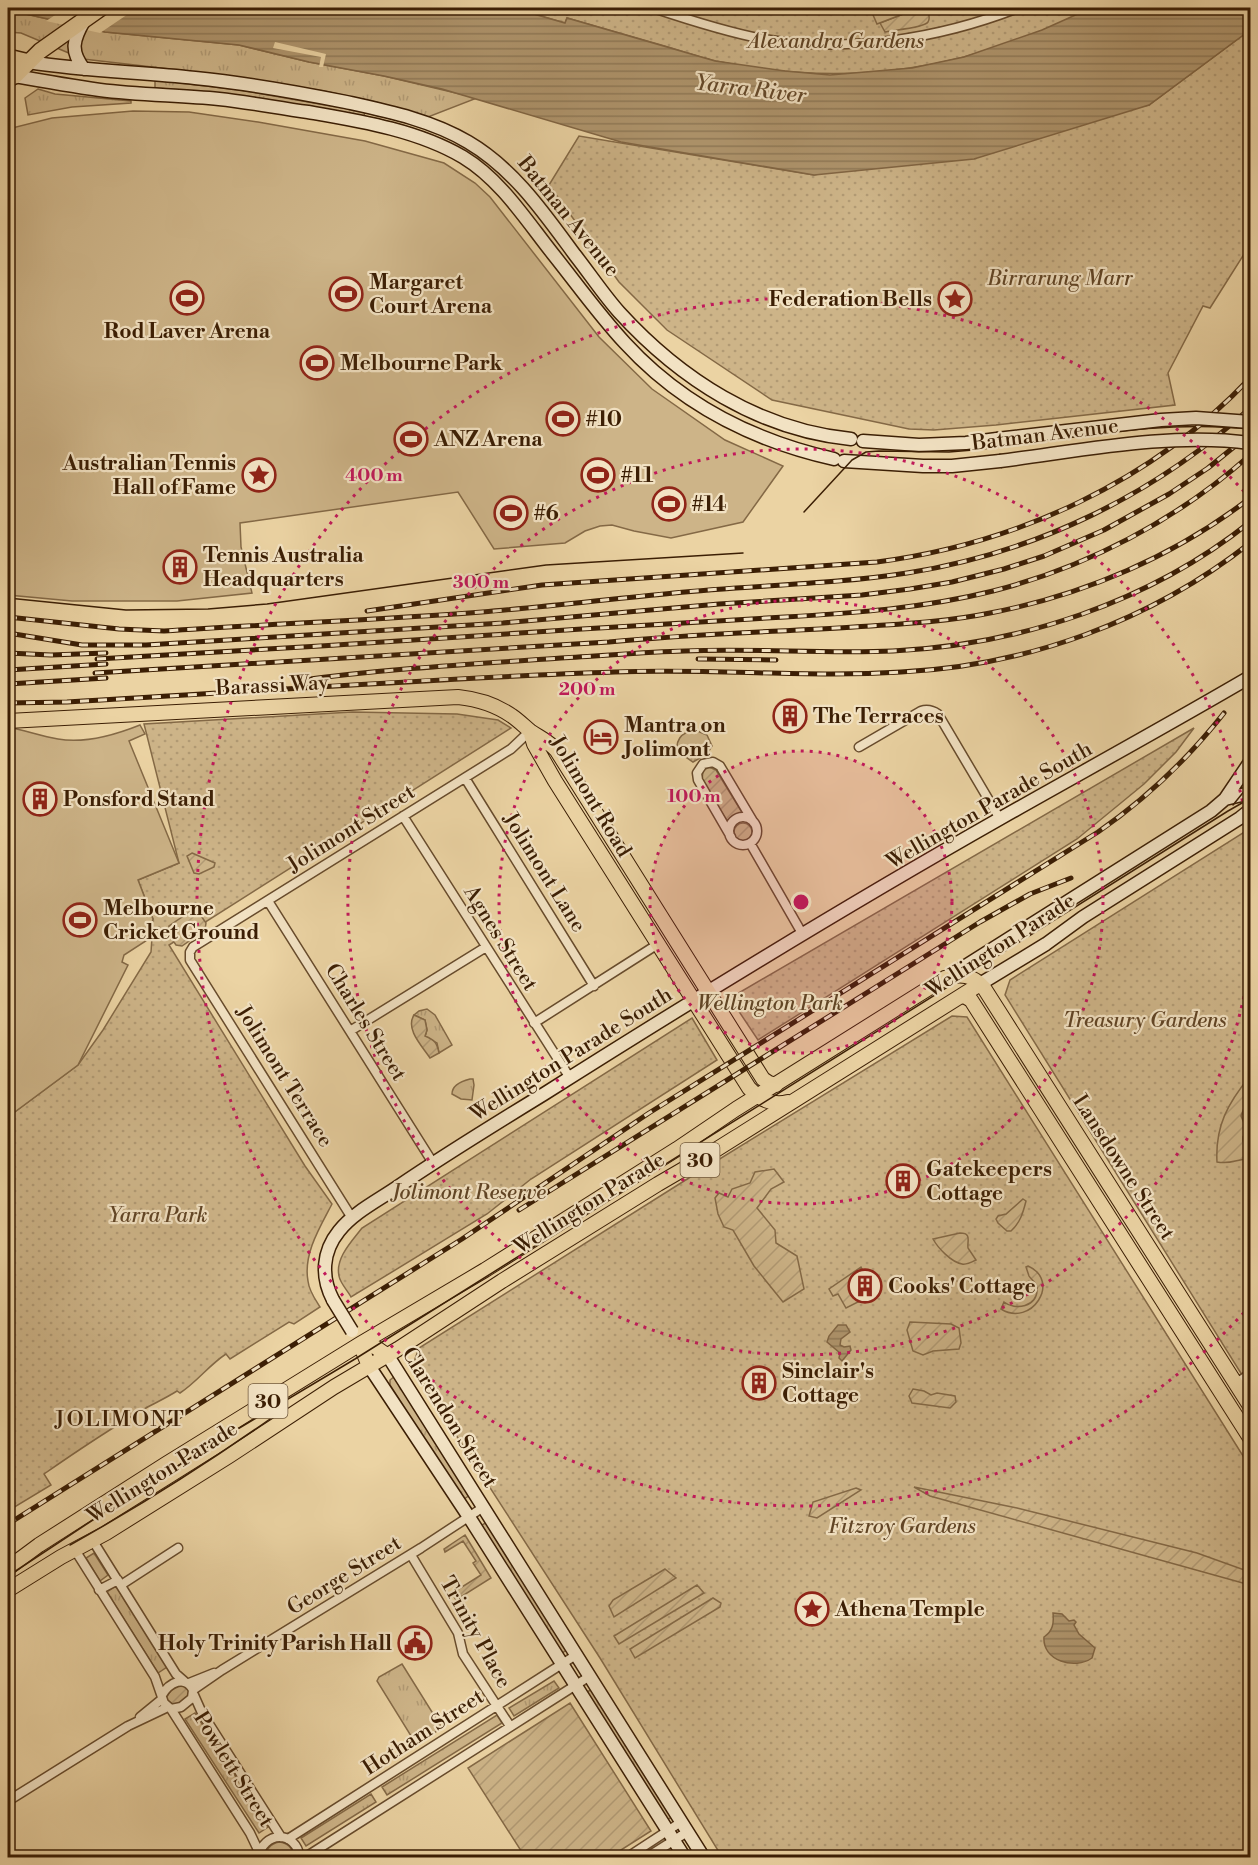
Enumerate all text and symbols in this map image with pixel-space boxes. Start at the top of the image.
park label: Alexandra Gardens [746,29,924,55]
water label: Yarra River [694,69,808,110]
street label: Batman Avenue [511,150,625,282]
park label: Birrarung Marr [986,266,1134,292]
place label: Margaret Court Arena [369,270,493,320]
sports icon: Margaret Court Arena [328,276,364,312]
sports icon: Rod Laver Arena [169,280,205,316]
place icon: Federation Bells [937,281,973,317]
place label: Federation Bells [769,287,932,313]
place label: Rod Laver Arena [104,319,271,345]
sports icon: Melbourne Park [299,345,335,381]
place label: Melbourne Park [340,351,504,377]
sports icon: #10 [545,401,581,437]
place label: #10 [586,407,622,433]
street label: Batman Avenue [969,413,1120,457]
sports icon: ANZ Arena [393,421,429,457]
place label: ANZ Arena [433,427,543,453]
place label: Australian Tennis Hall of Fame [61,451,236,501]
place icon: Australian Tennis Hall of Fame [241,457,277,493]
sports icon: #11 [580,457,616,493]
place label: #11 [621,463,653,489]
text: 400 m [345,464,403,487]
sports icon: #14 [651,486,687,522]
place label: #14 [692,492,727,518]
sports icon: #6 [493,495,529,531]
place label: #6 [534,501,559,527]
place label: Tennis Australia Headquarters [203,543,364,593]
building icon: Tennis Australia Headquarters [162,549,198,585]
text: 300 m [453,571,510,594]
street label: Barassi Way [214,670,330,702]
text: 200 m [559,678,616,701]
building icon: The Terraces [772,698,808,734]
place label: The Terraces [813,704,944,730]
place label: Mantra on Jolimont [621,713,726,763]
hotel icon: Mantra on Jolimont [583,719,619,755]
street label: Jolimont Road [543,730,637,862]
street label: Wellington Parade South [881,736,1097,876]
street label: Jolimont Street [282,779,421,879]
building icon: Ponsford Stand [22,781,58,817]
text: 100 m [667,785,721,808]
place label: Ponsford Stand [63,787,215,813]
street label: Jolimont Lane [497,807,591,937]
street label: Agnes Street [457,880,543,997]
street label: Wellington Parade [920,888,1080,1004]
centre of rings [791,892,811,912]
place label: Melbourne Cricket Ground [103,896,260,946]
sports icon: Melbourne Cricket Ground [62,902,98,938]
street label: Charles Street [319,959,412,1087]
street label: Wellington Parade South [465,982,678,1128]
park label: Wellington Park [697,991,843,1017]
street label: Jolimont Terrace [230,1000,338,1152]
park label: Treasury Gardens [1063,1008,1227,1034]
street label: Lansdowne Street [1066,1090,1180,1246]
road number: 30 [680,1143,720,1177]
street label: Wellington Parade [508,1147,670,1261]
place label: Gatekeepers Cottage [926,1157,1052,1207]
building icon: Gatekeepers Cottage [885,1163,921,1199]
park label: Jolimont Reserve [390,1180,546,1206]
park label: Yarra Park [109,1203,207,1229]
building icon: Cooks' Cottage [847,1268,883,1304]
place label: Cooks' Cottage [888,1274,1036,1300]
street label: Clarendon Street [395,1342,503,1493]
place label: Sinclair's Cottage [782,1359,874,1409]
building icon: Sinclair's Cottage [741,1365,777,1401]
road number: 30 [248,1384,288,1418]
district label: JOLIMONT [54,1406,185,1433]
street label: Wellington Parade [81,1416,243,1530]
park label: Fitzroy Gardens [828,1514,976,1540]
street label: George Street [283,1530,407,1621]
street label: Trinity Place [434,1572,517,1693]
place icon: Athena Temple [794,1591,830,1627]
place label: Athena Temple [834,1597,985,1623]
public building icon: Holy Trinity Parish Hall [397,1625,433,1661]
place label: Holy Trinity Parish Hall [158,1631,392,1657]
street label: Hotham Street [358,1684,489,1782]
street label: Powlett Street [187,1707,279,1833]

